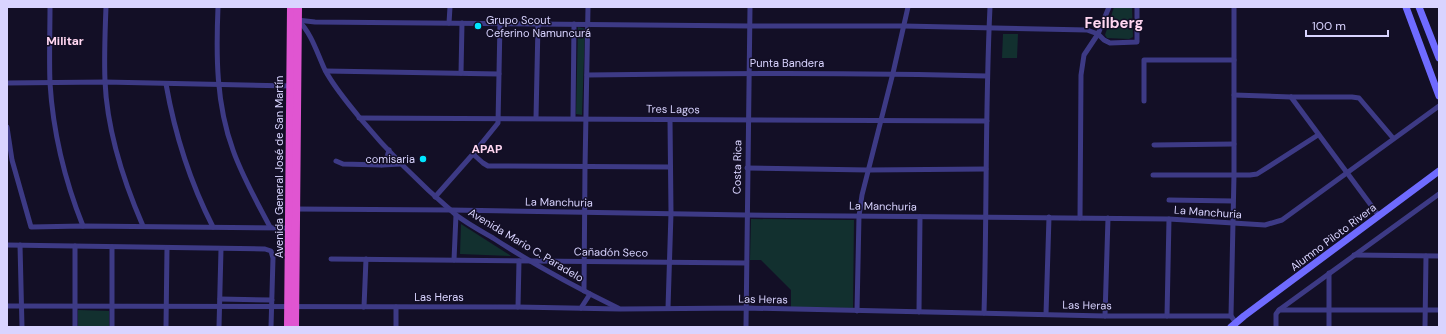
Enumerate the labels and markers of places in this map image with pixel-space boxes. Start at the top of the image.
place label: Grupo Scout Ceferino Namuncurá [486,13,591,40]
marker: Grupo Scout Ceferino Namuncurá [473,21,483,31]
place label: comisaria [366,152,415,166]
marker: comisaria [418,154,428,164]

